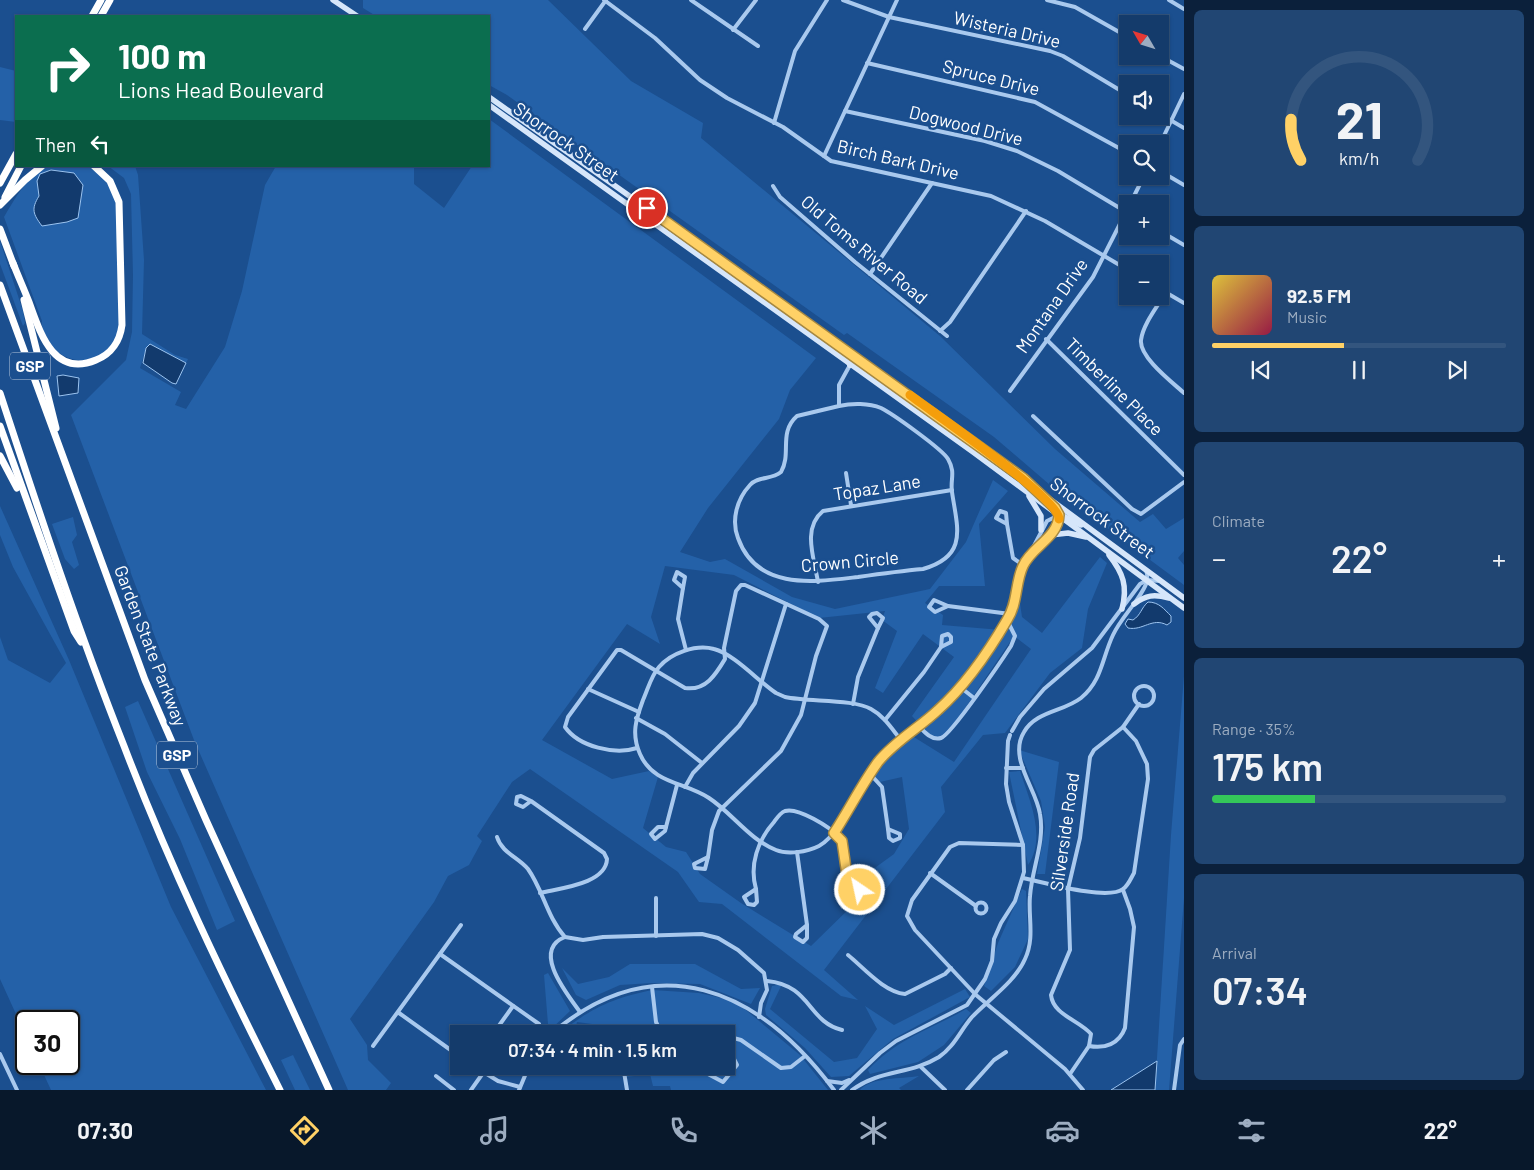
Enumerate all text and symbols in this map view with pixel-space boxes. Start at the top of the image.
street label: Wisteria Drive [952,6,1063,52]
north arrow [1119,15,1169,65]
map controls [1119,15,1169,305]
text: 100 m [118,34,207,76]
icon: right [35,35,100,100]
street label: Spruce Drive [940,54,1042,100]
button: sound [1119,75,1169,125]
text: Lions Head Boulevard [118,76,324,102]
text: 21 [1335,87,1383,149]
street label: Shorrock Street [510,97,624,186]
street label: Dogwood Drive [907,100,1025,150]
icon: left [86,130,114,158]
text: Then [35,133,76,156]
street label: Birch Bark Drive [835,134,961,184]
button: search [1119,135,1169,185]
text: km/h [1339,147,1379,169]
pin [626,187,668,229]
street label: Old Toms River Road [797,190,932,308]
icon: arrive [633,194,661,222]
button: + [1119,195,1169,245]
street label: Montana Drive [1010,254,1092,357]
button: − [1119,255,1169,305]
text: 92.5 FM [1287,284,1351,307]
text: Music [1287,307,1327,326]
street label: Timberline Place [1061,333,1168,440]
road number: GSP [10,352,50,380]
icon: previous [1247,356,1275,384]
icon: pause [1345,356,1373,384]
icon: next [1443,356,1471,384]
street label: Topaz Lane [832,469,922,505]
street label: Shorrock Street [1046,472,1159,562]
text: Climate [1212,511,1265,530]
text: 22° [1331,535,1387,581]
text: − [1212,541,1226,575]
text: + [1492,541,1506,575]
street label: Crown Circle [800,546,900,576]
street label: Garden State Parkway [110,562,192,729]
text: Range · 35% [1212,719,1295,738]
road number: GSP [157,742,197,768]
text: 175 km [1212,743,1323,789]
street label: Silverside Road [1045,771,1083,893]
position arrow [833,863,885,915]
text: Arrival [1212,943,1257,962]
text: 07:34 [1212,967,1308,1013]
speed limit sign: 30 [15,1010,80,1075]
text: 07:34 · 4 min · 1.5 km [508,1038,677,1061]
icon: directions [287,1113,322,1148]
icon: music [477,1113,512,1148]
icon: phone [666,1113,701,1148]
icon: climate [856,1113,891,1148]
icon: car [1045,1113,1080,1148]
icon: filters [1234,1113,1269,1148]
text: 07:30 [77,1117,133,1143]
text: 22° [1424,1117,1457,1143]

